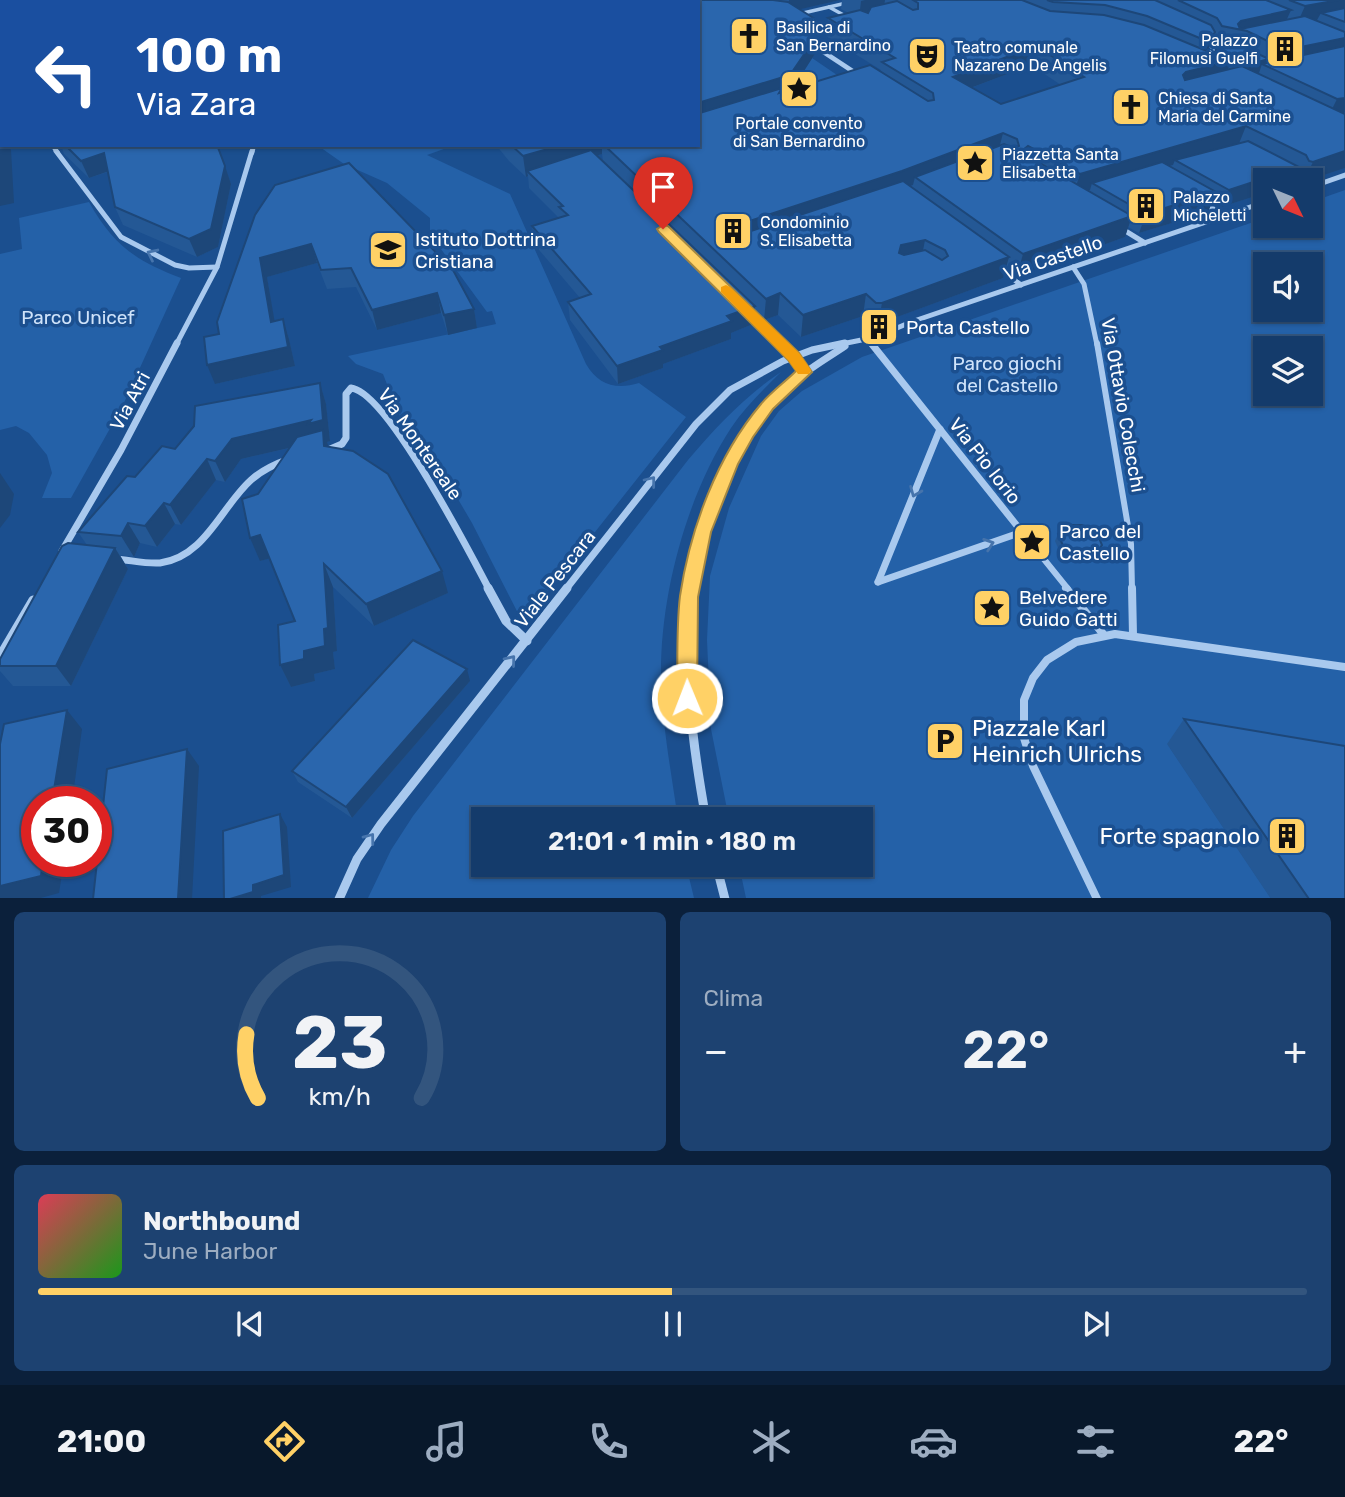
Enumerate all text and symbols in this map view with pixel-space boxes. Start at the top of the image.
church icon: Basilica di San Bernardino [728,15,770,57]
place label: Basilica di San Bernardino [776,18,891,55]
text: 100 m [136,26,282,84]
icon: left [21,28,112,119]
building icon: Palazzo Filomusi Guelfi [1264,28,1306,70]
place label: Palazzo Filomusi Guelfi [1150,31,1258,68]
theatre icon: Teatro comunale Nazareno De Angelis [906,35,948,77]
place label: Teatro comunale Nazareno De Angelis [954,38,1107,75]
place icon: Portale convento di San Bernardino [778,68,820,110]
text: Via Zara [136,85,257,123]
church icon: Chiesa di Santa Maria del Carmine [1110,86,1152,128]
place label: Chiesa di Santa Maria del Carmine [1158,89,1291,126]
place label: Portale convento di San Bernardino [733,114,865,151]
place icon: Piazzetta Santa Elisabetta [954,142,996,184]
place label: Piazzetta Santa Elisabetta [1002,145,1119,182]
pin [633,157,693,229]
icon: arrive [644,168,682,206]
north arrow [1253,168,1323,238]
map controls [1253,168,1323,406]
building icon: Palazzo Micheletti [1125,185,1167,227]
place label: Palazzo Micheletti [1173,188,1246,225]
building icon: Condominio S. Elisabetta [712,210,754,252]
place label: Condominio S. Elisabetta [760,213,852,250]
place label: Istituto Dottrina Cristiana [415,228,556,273]
school or university icon: Istituto Dottrina Cristiana [367,229,409,271]
street label: Via Castello [1000,230,1106,286]
one-way arrow [147,249,159,263]
button: sound [1253,252,1323,322]
park label: Parco Unicef [21,306,135,329]
building icon: Porta Castello [858,306,900,348]
place label: Porta Castello [906,316,1030,339]
street label: Via Ottavio Colecchi [1096,316,1150,494]
button: layers [1253,336,1323,406]
park label: Parco giochi del Castello [952,352,1062,397]
street label: Via Atri [105,368,155,434]
street label: Via Montereale [373,384,467,504]
street label: Via Pio Iorio [944,413,1026,509]
one-way arrow [643,476,656,489]
one-way arrow [909,486,923,498]
place label: Parco del Castello [1059,520,1141,565]
place icon: Parco del Castello [1011,521,1053,563]
street label: Viale Pescara [510,525,600,633]
one-way arrow [983,538,995,552]
place label: Belvedere Guido Gatti [1019,586,1118,631]
place icon: Belvedere Guido Gatti [971,587,1013,629]
one-way arrow [503,656,516,668]
position arrow [650,661,724,735]
place label: Piazzale Karl Heinrich Ulrichs [972,714,1142,768]
parking icon: Piazzale Karl Heinrich Ulrichs [924,720,966,762]
speed limit sign: 30 [21,786,112,877]
building icon: Forte spagnolo [1266,815,1308,857]
place label: Forte spagnolo [1100,822,1260,850]
text: 21:01 · 1 min · 180 m [548,826,796,857]
one-way arrow [362,834,374,846]
text: Clima [704,984,763,1012]
text: 23 [292,1000,387,1086]
text: 22° [962,1019,1049,1081]
text: − [704,1028,728,1074]
text: + [1283,1028,1307,1074]
text: km/h [309,1081,371,1110]
text: Northbound [143,1206,301,1237]
text: June Harbor [143,1237,277,1265]
icon: previous [231,1305,269,1343]
icon: pause [654,1305,692,1343]
icon: next [1077,1305,1115,1343]
icon: directions [260,1417,309,1466]
icon: music [422,1417,471,1466]
icon: phone [584,1417,633,1466]
icon: climate [747,1417,796,1466]
icon: car [909,1417,958,1466]
icon: filters [1071,1417,1120,1466]
text: 21:00 [57,1422,146,1460]
text: 22° [1234,1422,1288,1460]

